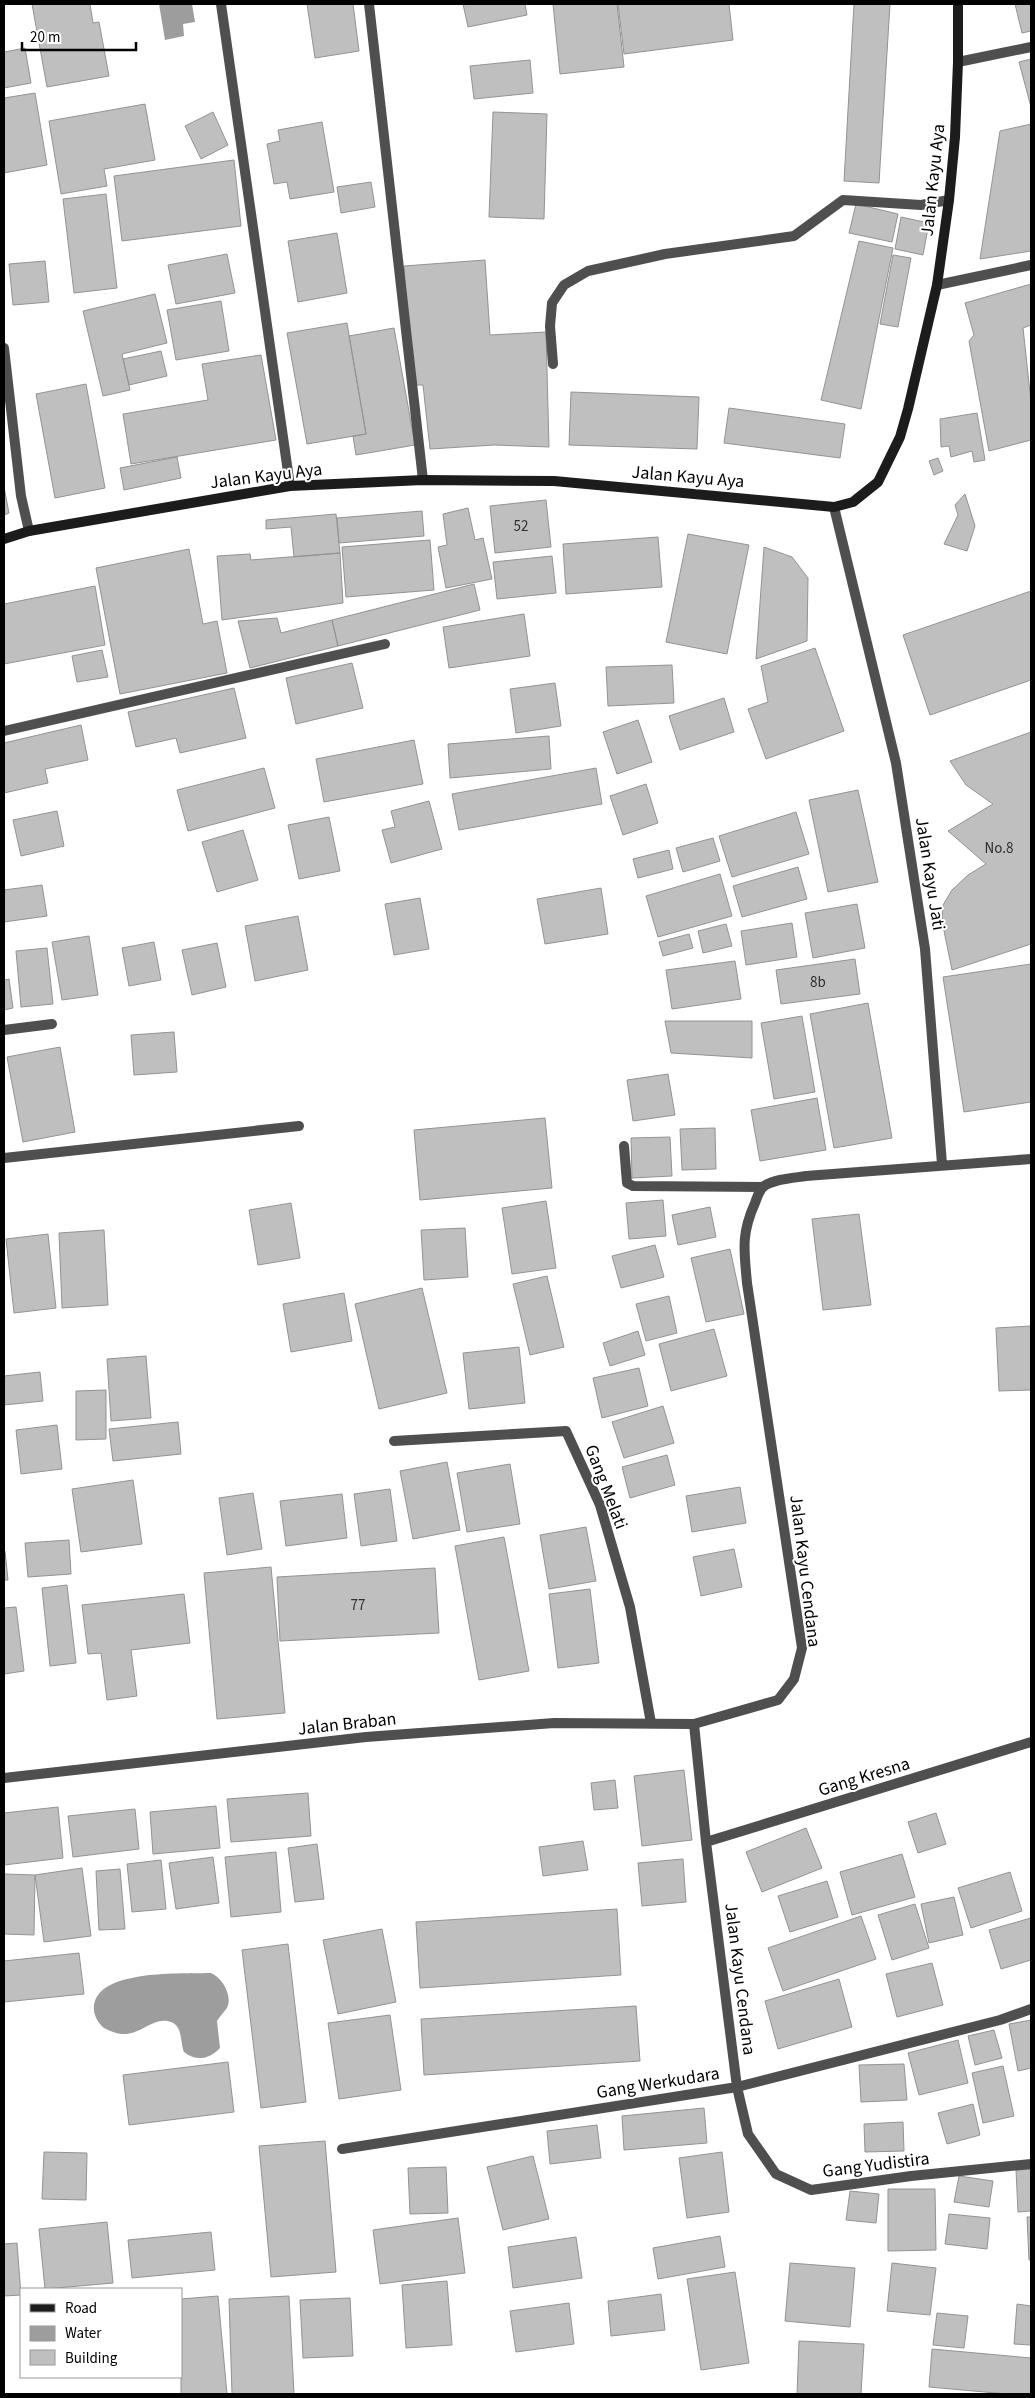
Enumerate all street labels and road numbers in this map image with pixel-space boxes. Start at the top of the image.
street label: Jalan Kayu Aya [915,123,951,237]
street label: Jalan Kayu Aya [208,457,324,495]
street label: Jalan Kayu Aya [631,460,745,494]
street label: Jalan Kayu Jati [909,816,951,932]
street label: Gang Melati [578,1441,634,1533]
street label: Jalan Kayu Cendana [783,1493,827,1649]
street label: Jalan Braban [297,1706,397,1742]
street label: Gang Kresna [815,1751,913,1803]
street label: Jalan Kayu Cendana [718,1901,762,2057]
street label: Gang Werkudara [595,2061,721,2105]
street label: Gang Yudistira [821,2146,931,2184]

